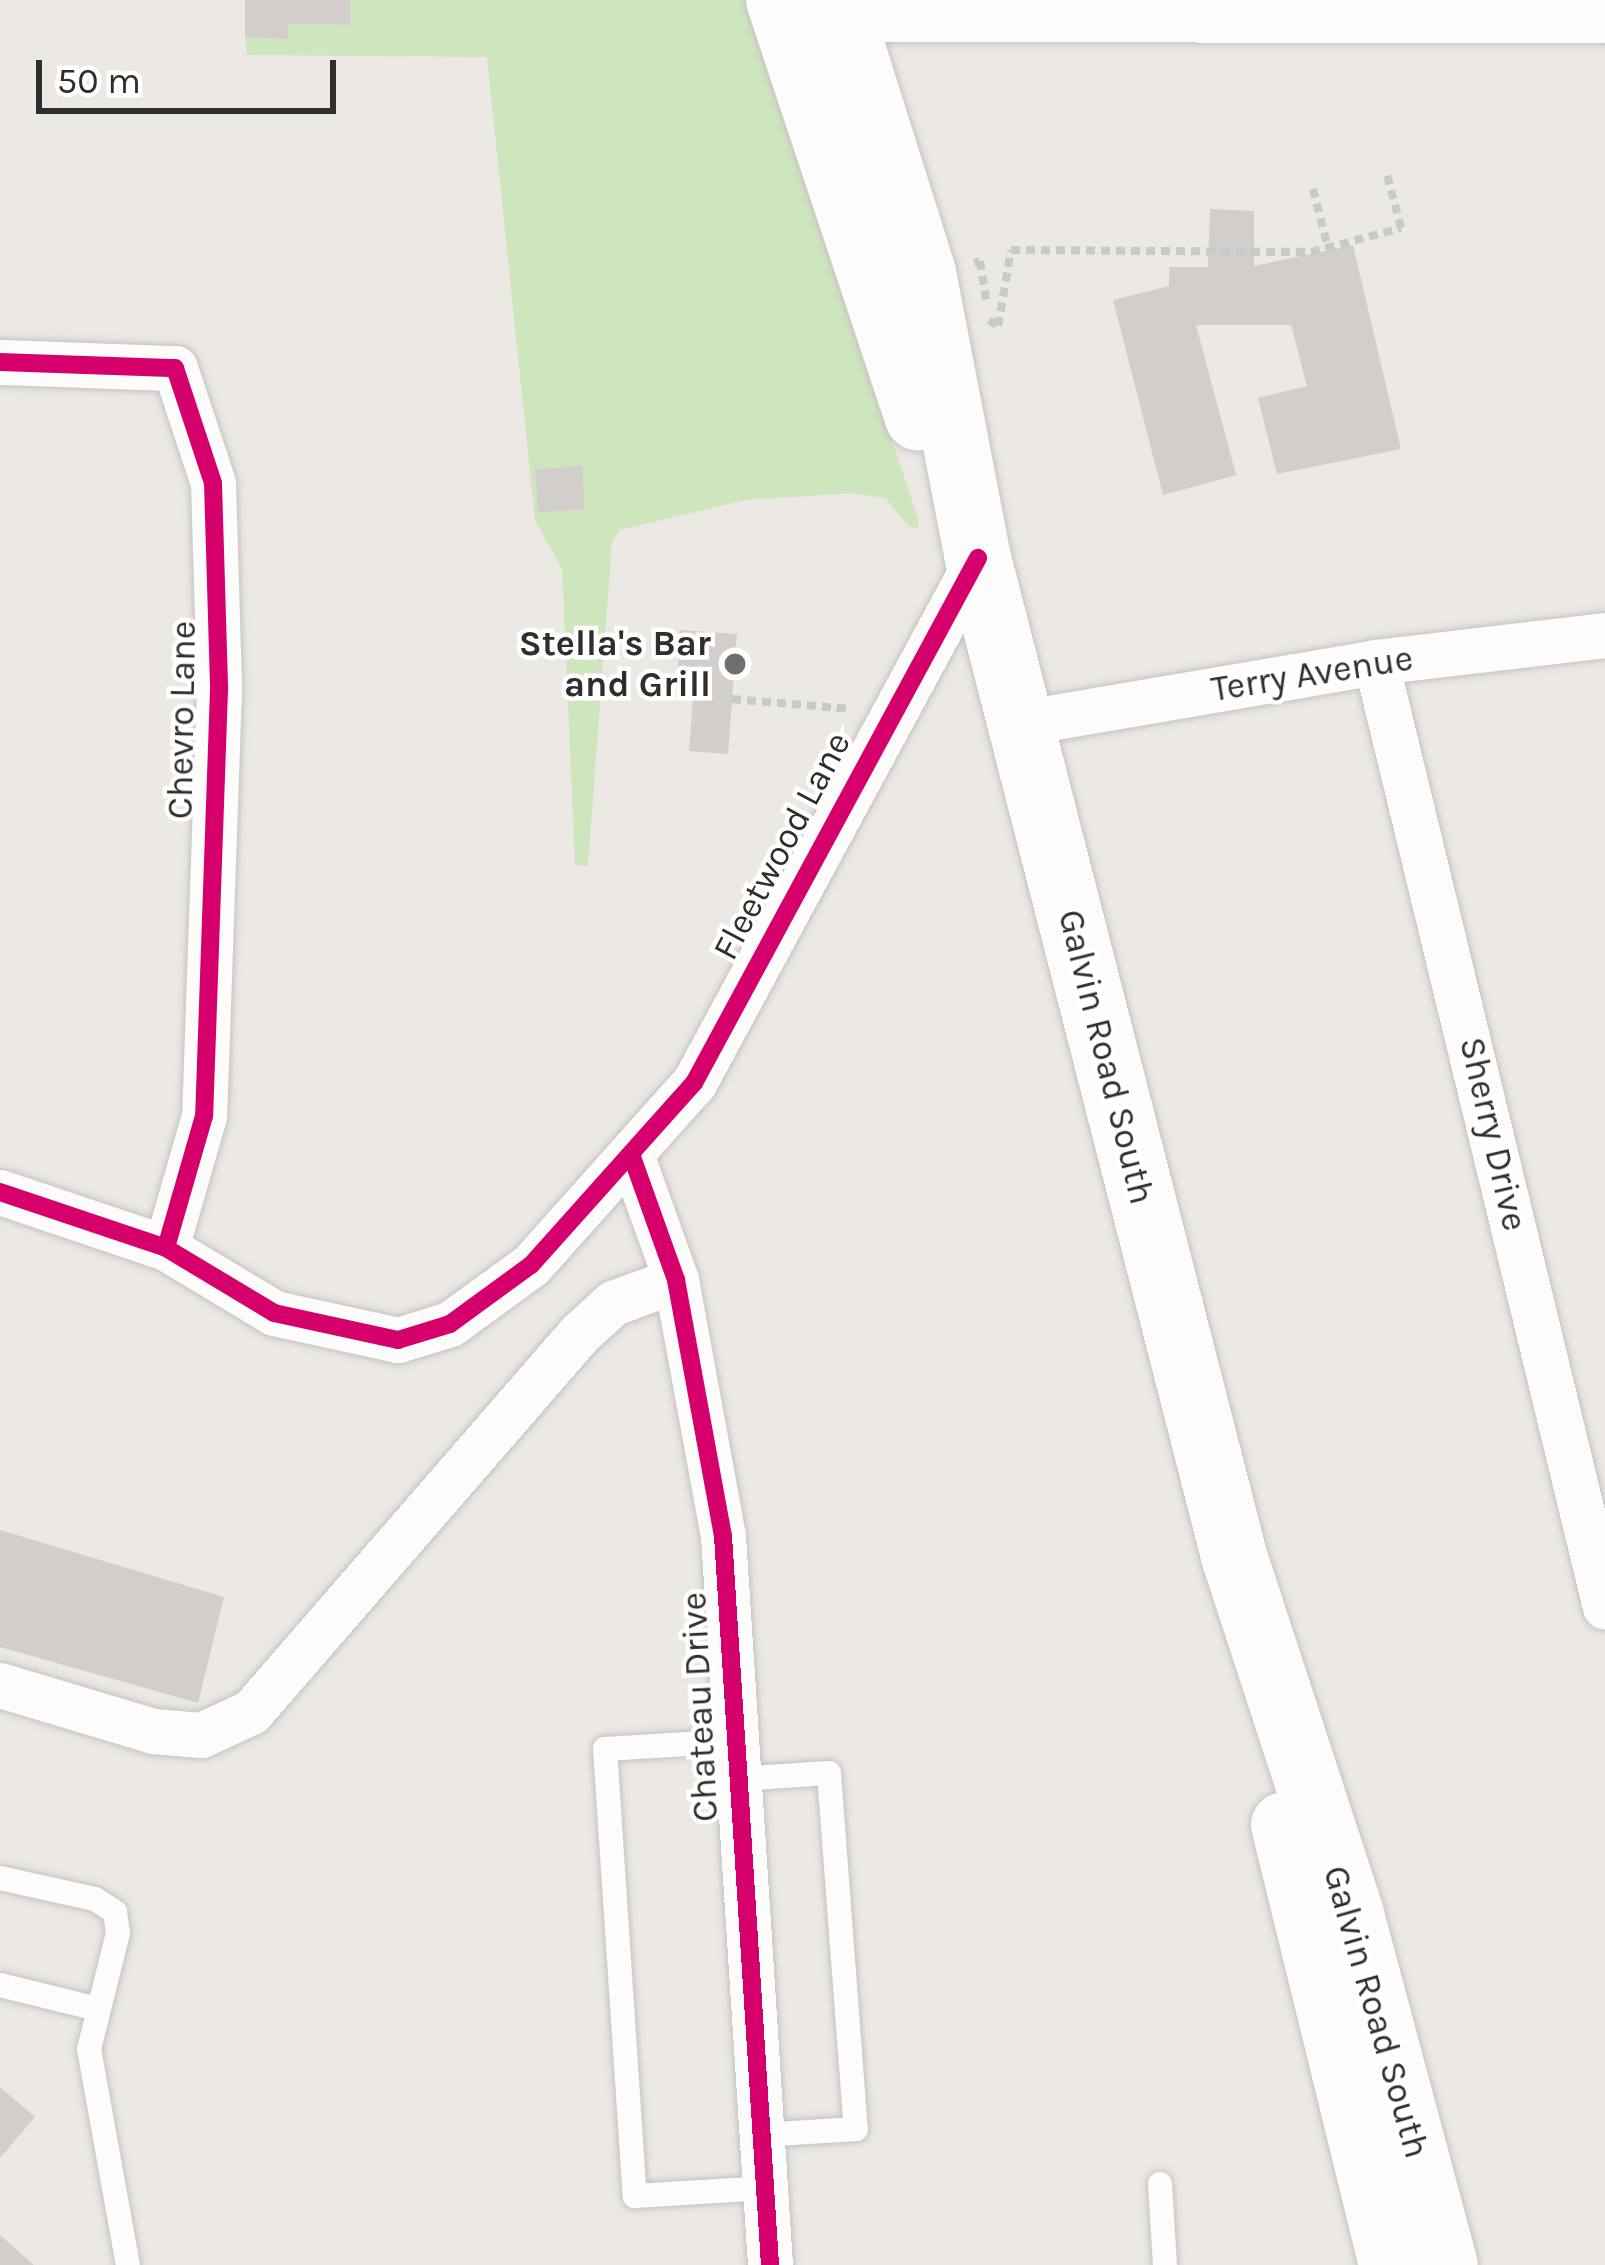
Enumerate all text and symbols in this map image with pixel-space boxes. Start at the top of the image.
scale bar [42,36,342,110]
text: 50 m [57,60,141,102]
street label: Chevro Lane [159,620,205,820]
place label: Stella's Bar and Grill [519,621,711,706]
street label: Terry Avenue [1208,637,1416,711]
marker: Stella's Bar and Grill [722,651,748,677]
street label: Fleetwood Lane [704,725,860,967]
street label: Galvin Road South [1049,905,1163,1209]
street label: Sherry Drive [1450,1033,1536,1235]
street label: Chateau Drive [672,1591,728,1823]
street label: Galvin Road South [1314,1861,1438,2163]

